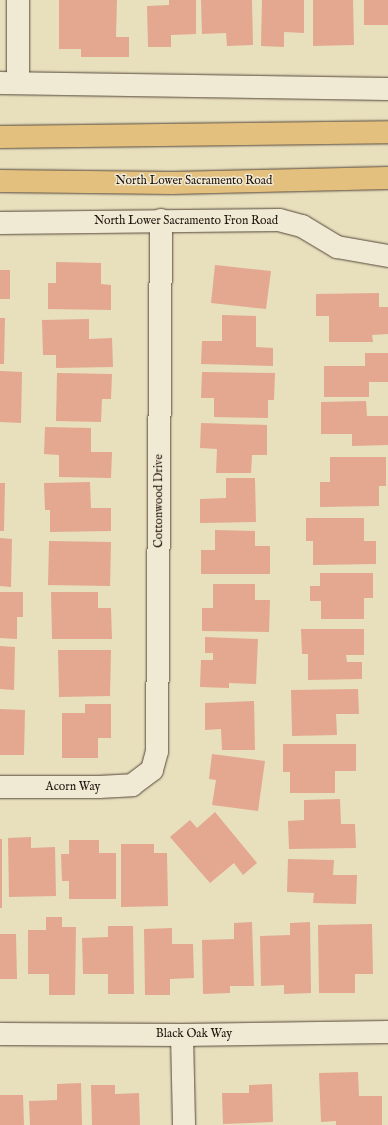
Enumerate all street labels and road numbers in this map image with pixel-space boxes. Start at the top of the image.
street label: North Lower Sacramento Road [116,174,272,188]
street label: North Lower Sacramento Fron Road [94,214,278,228]
street label: Cottonwood Drive [152,454,166,548]
street label: Acorn Way [46,780,100,794]
street label: Black Oak Way [156,1027,232,1041]

